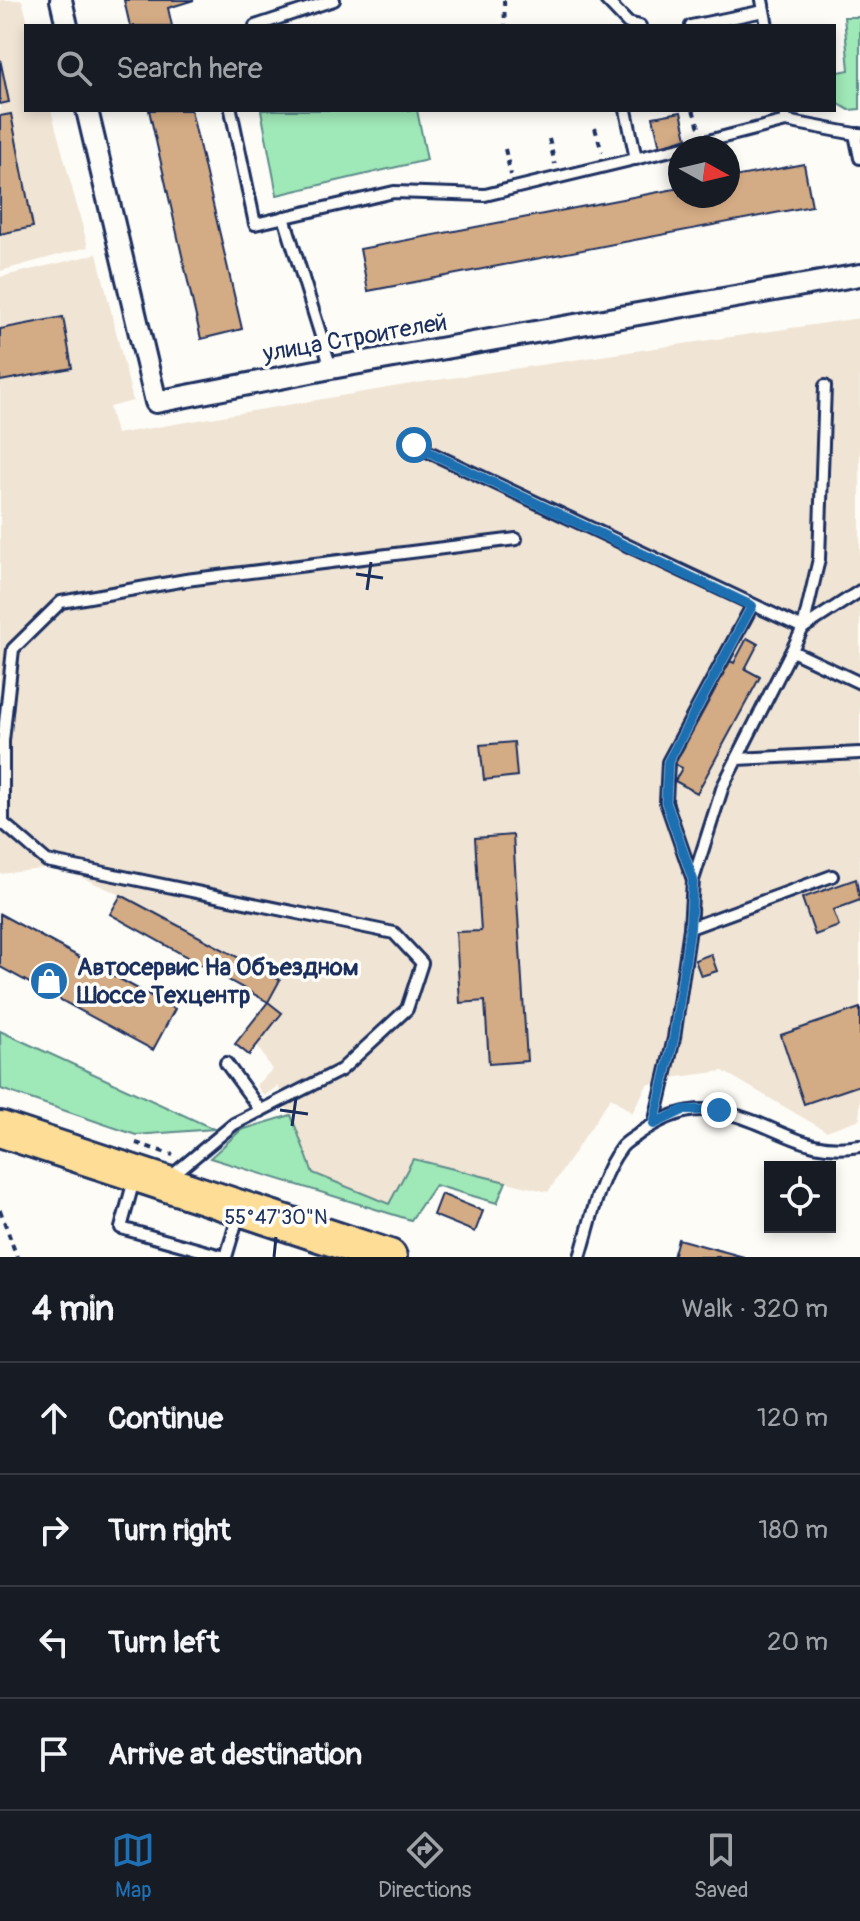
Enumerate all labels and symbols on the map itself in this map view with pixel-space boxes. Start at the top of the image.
north arrow [668,136,740,208]
street label: улица Строителей [260,308,449,369]
route start [396,427,432,463]
place label: Автосервис На Объездном Шоссе Техцентр [76,953,358,1010]
shop icon: Автосервис На Объездном Шоссе Техцентр [28,960,70,1002]
route end [701,1092,737,1128]
text: 55°47'30"N [224,1205,328,1230]

